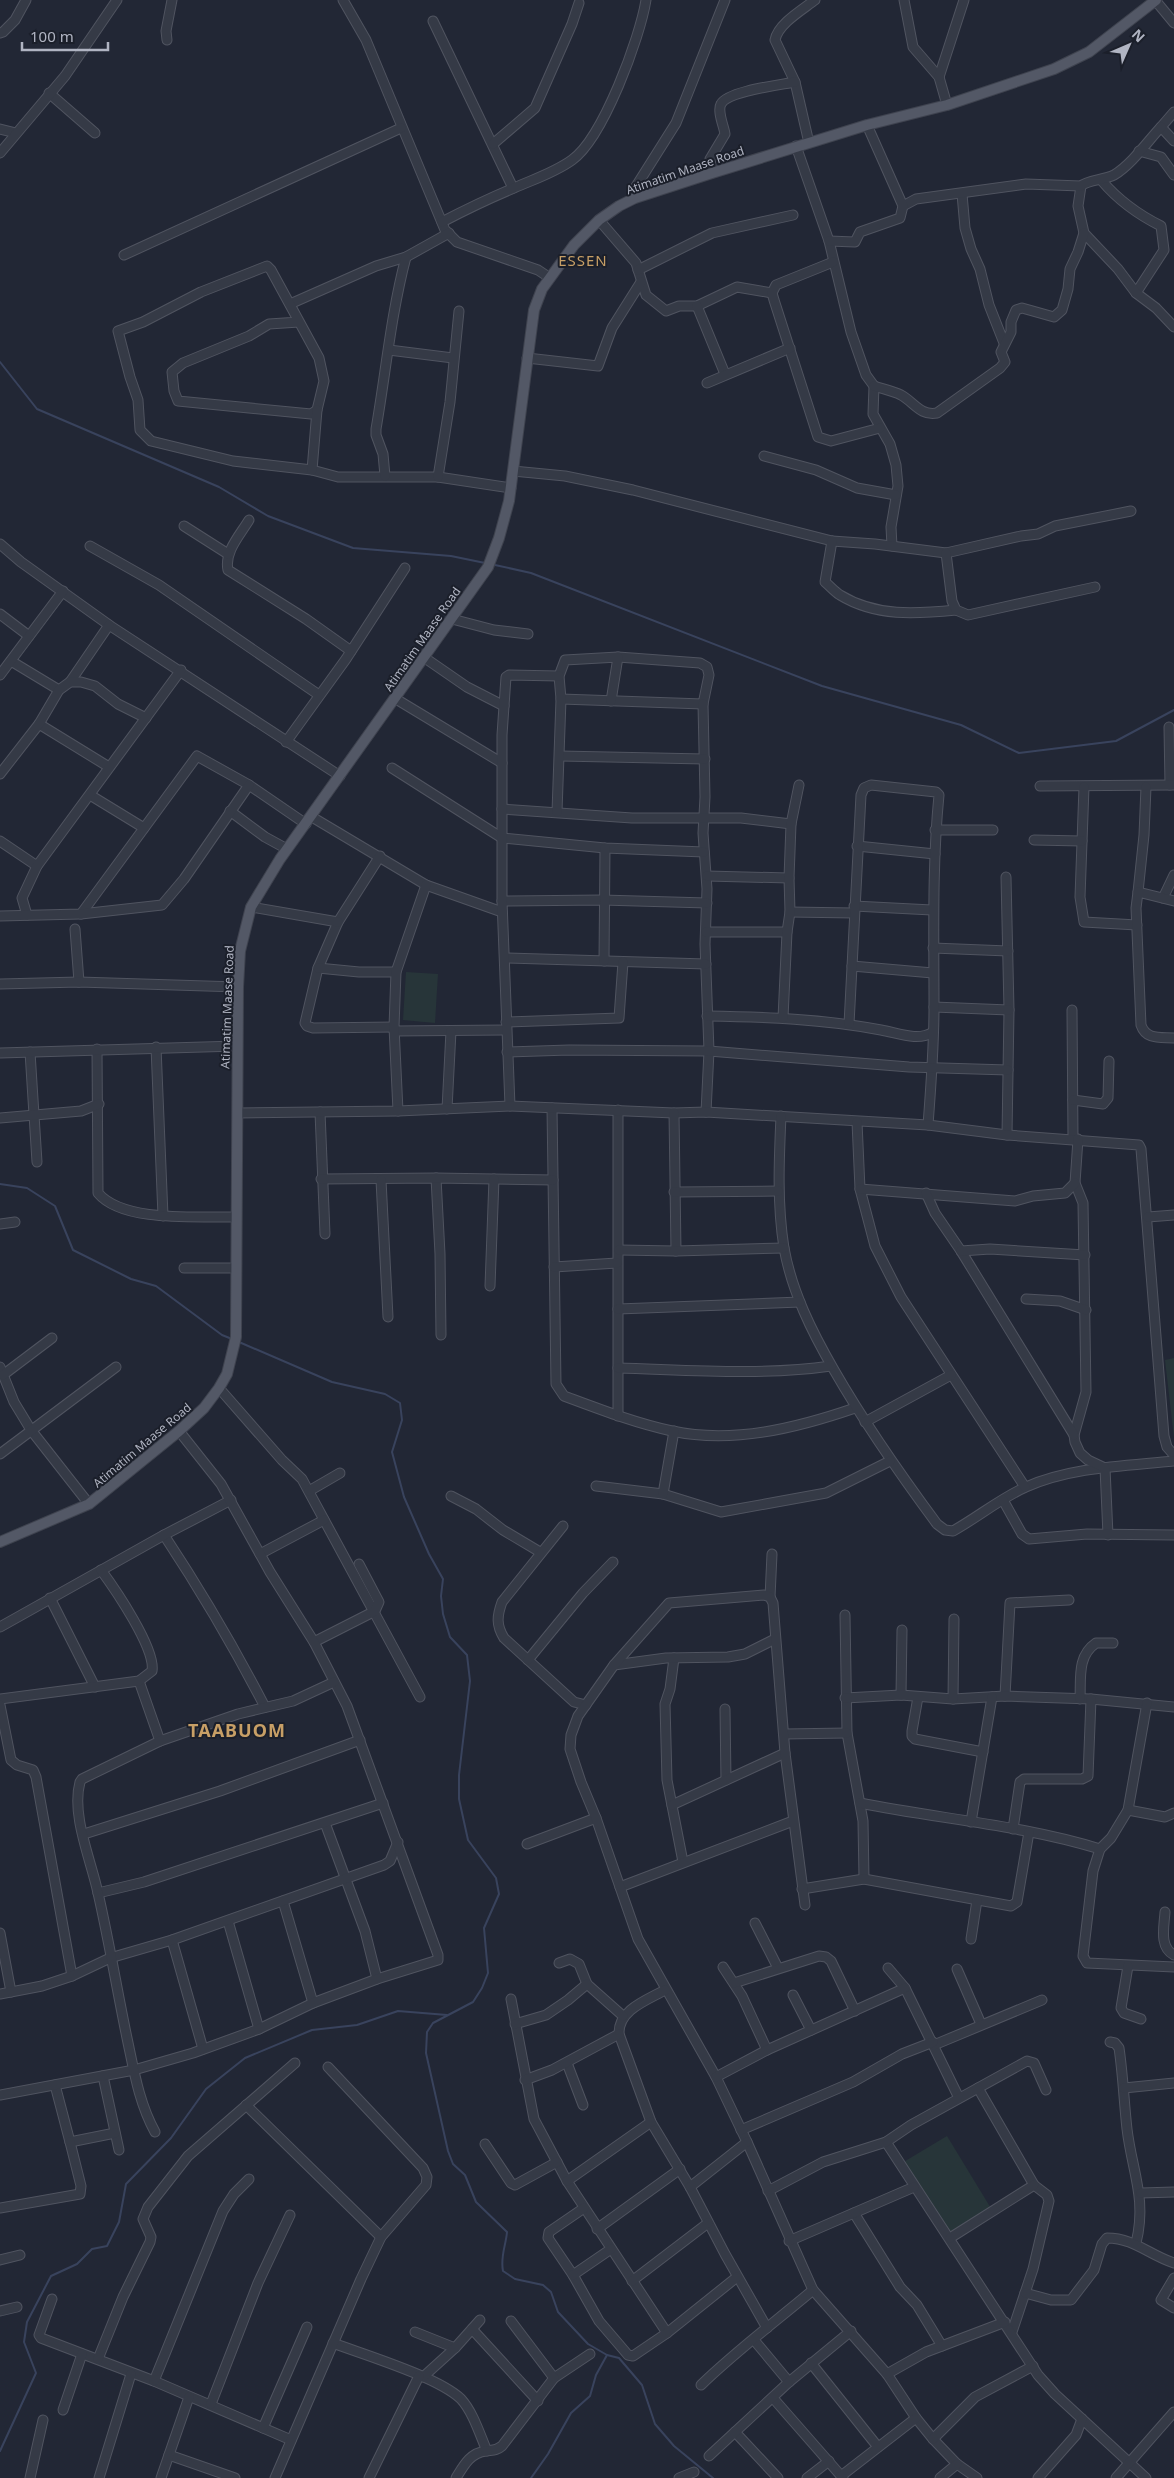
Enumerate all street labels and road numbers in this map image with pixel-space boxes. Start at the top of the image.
street label: Atimatim Maase Road [624,142,746,198]
street label: Atimatim Maase Road [380,583,464,695]
street label: Atimatim Maase Road [216,945,238,1069]
street label: Atimatim Maase Road [89,1399,195,1491]

